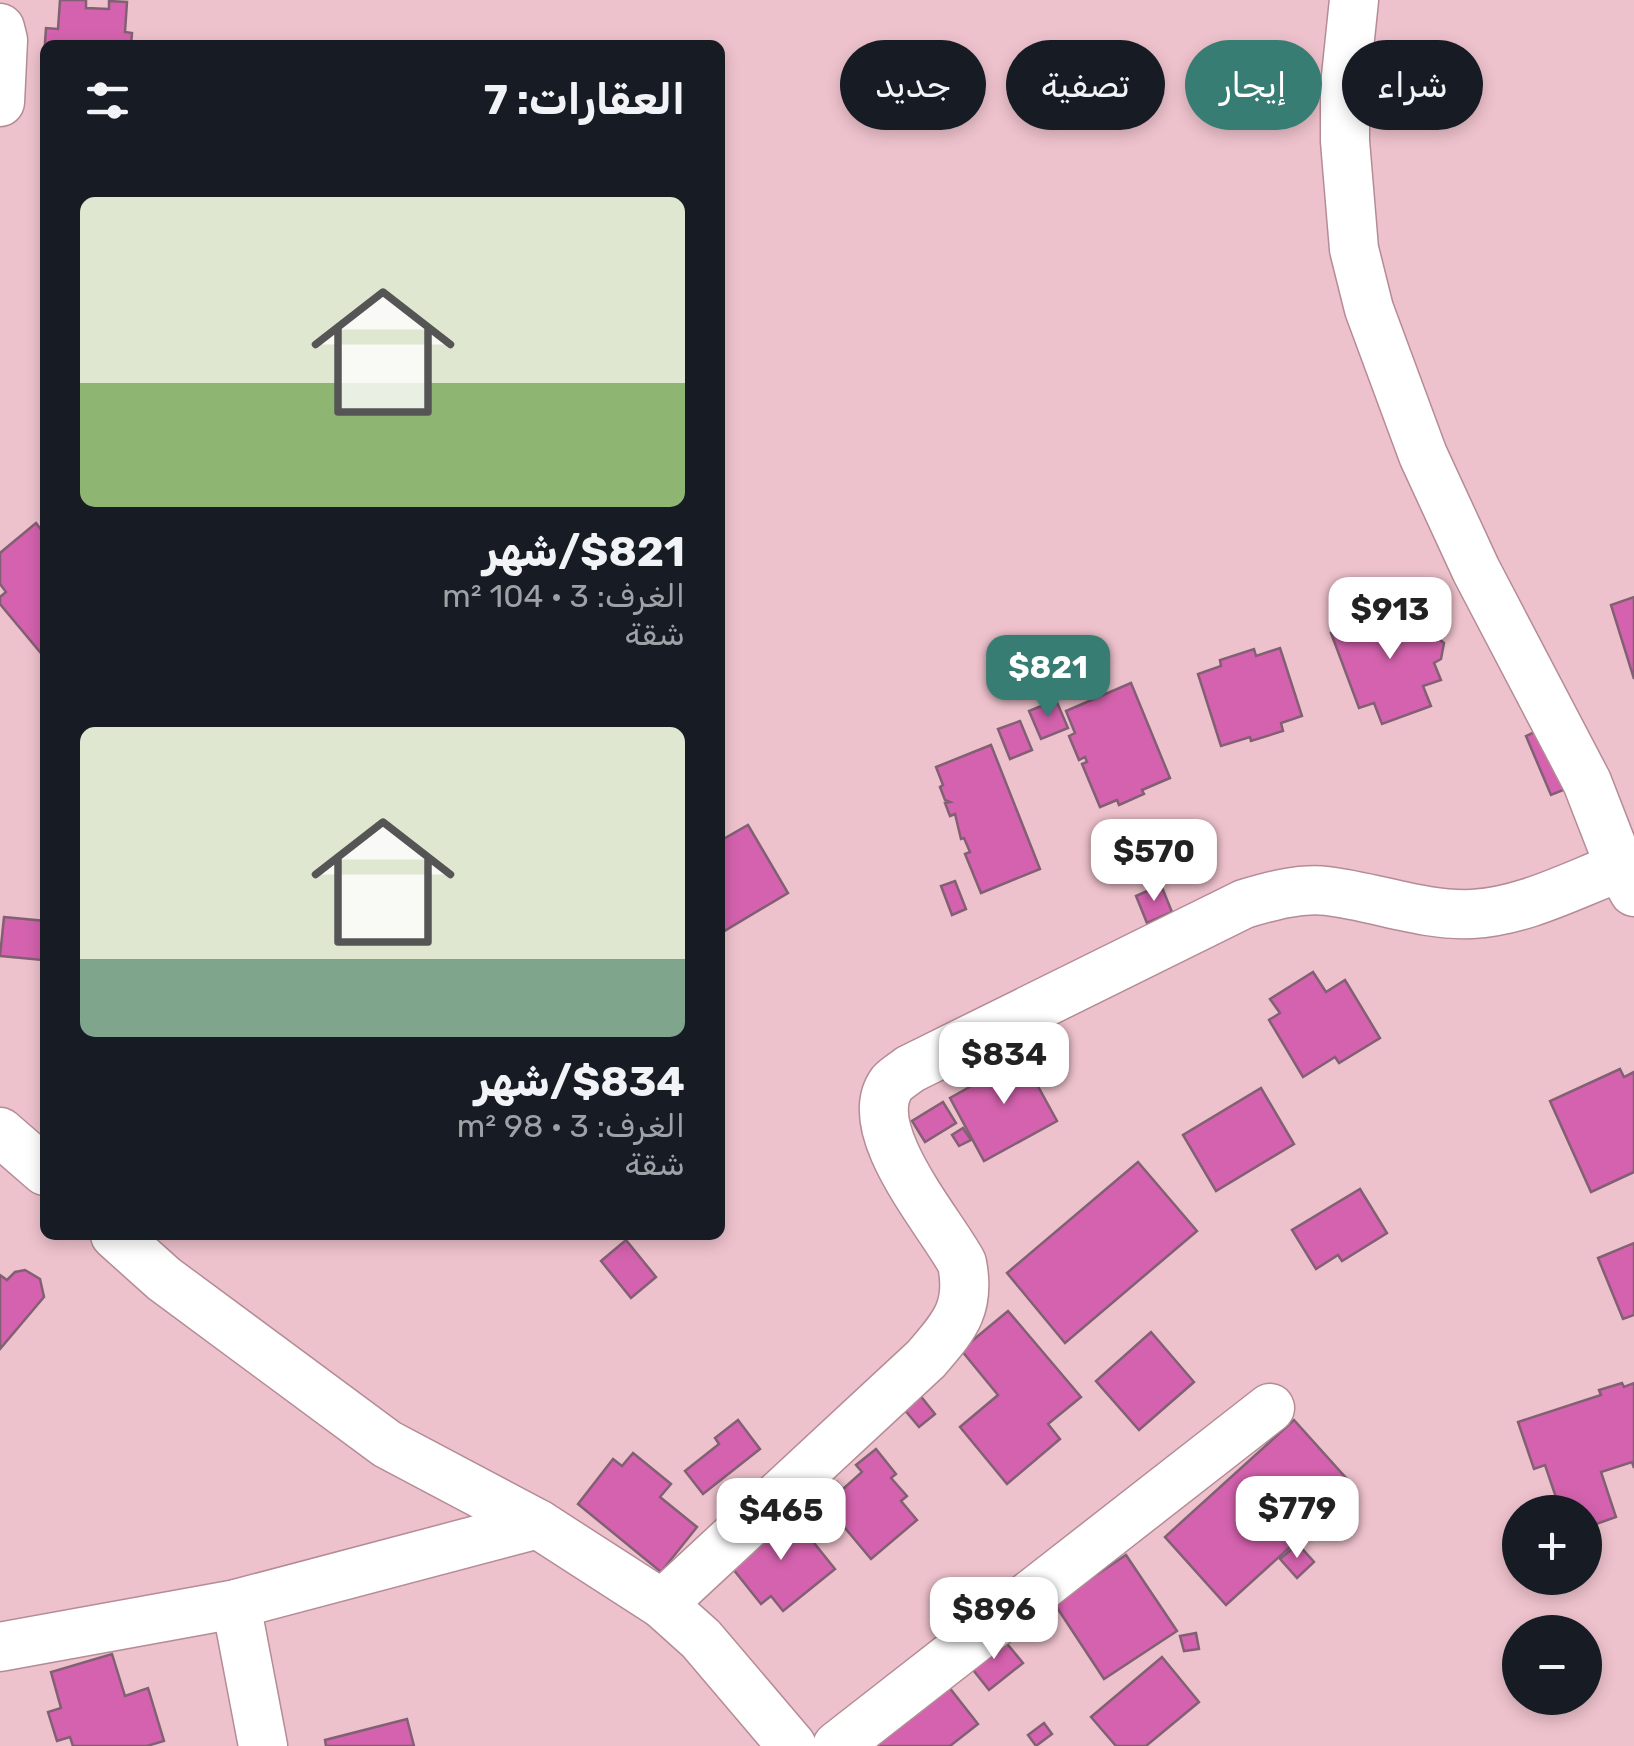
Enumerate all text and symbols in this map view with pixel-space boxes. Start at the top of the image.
chip: جديد [840,40,986,130]
chip: تصفية [1006,40,1165,130]
chip: إيجار [1185,40,1322,130]
chip: شراء [1342,40,1483,130]
icon: filters [80,73,135,128]
text: العقارات: 7 [484,75,685,125]
icon: home [293,262,473,442]
text: $821/شهر [483,527,685,577]
text: الغرف: 3 · 104 m² [442,577,685,615]
pin: $913 [1331,577,1449,662]
text: $913 [1351,590,1429,628]
text: شقة [624,615,685,653]
pin: $821 [989,635,1107,720]
text: $821 [1008,648,1088,686]
icon: home [293,792,473,972]
pin: $570 [1095,819,1213,904]
text: $570 [1113,832,1195,870]
pin: $834 [945,1022,1063,1107]
text: $834 [961,1035,1047,1073]
text: $834/شهر [474,1057,685,1107]
text: الغرف: 3 · 98 m² [457,1107,685,1145]
text: شقة [624,1145,685,1183]
pin: $779 [1238,1476,1356,1561]
pin: $465 [722,1478,840,1563]
text: $779 [1258,1489,1336,1527]
text: $465 [739,1491,823,1529]
map controls [1502,1495,1602,1715]
button: + [1502,1495,1602,1595]
pin: $896 [935,1577,1053,1662]
text: $896 [952,1590,1036,1628]
button: − [1502,1615,1602,1715]

